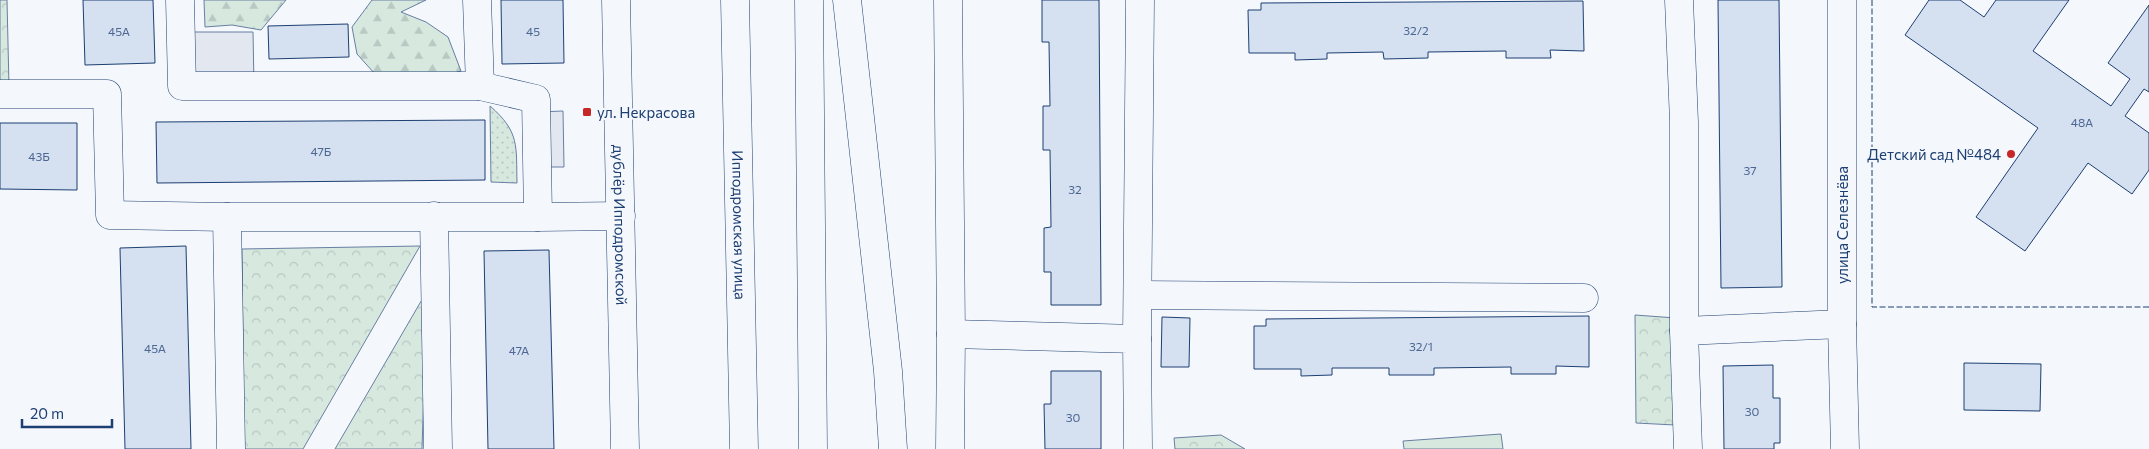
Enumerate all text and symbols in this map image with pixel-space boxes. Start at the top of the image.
house number: 32/2 [1403,23,1429,37]
house number: 45А [108,24,130,38]
house number: 45 [526,24,540,38]
place label: ул. Некрасова [597,103,695,121]
marker: ул. Некрасова [581,106,593,118]
house number: 48А [2071,115,2093,129]
house number: 47Б [311,144,332,158]
street label: дублёр Ипподромской [610,144,631,306]
place label: Детский сад №484 [1867,145,2001,163]
marker: Детский сад №484 [2005,148,2017,160]
house number: 43Б [28,149,50,163]
street label: Ипподромская улица [729,150,750,300]
house number: 37 [1743,163,1757,177]
street label: улица Селезнёва [1833,166,1851,284]
house number: 32 [1068,182,1082,196]
house number: 32/1 [1409,339,1433,353]
house number: 45А [144,341,166,355]
house number: 47А [509,343,529,357]
scale bar [22,396,112,428]
text: 20 m [30,404,64,422]
house number: 30 [1745,404,1760,418]
house number: 30 [1066,410,1081,424]

